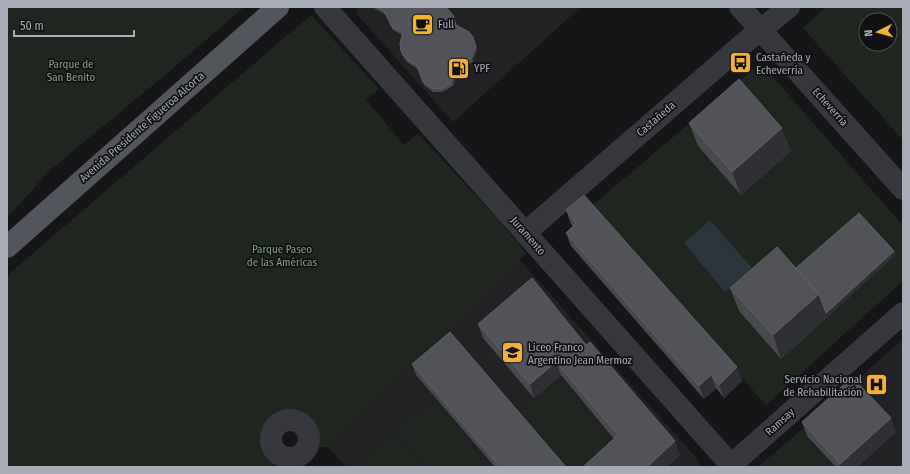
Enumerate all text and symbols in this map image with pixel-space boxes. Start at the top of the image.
cafe icon: Full [410,11,436,37]
scale bar [14,12,134,38]
north arrow [858,12,898,52]
place label: Full [438,18,454,31]
text: 50 m [20,19,44,33]
text: N [862,29,875,37]
bus stop icon: Castañeda y Echeverría [727,50,753,76]
place label: Castañeda y Echeverría [756,51,810,77]
fuel station icon: YPF [446,55,472,81]
park label: Parque de San Benito [47,58,95,84]
place label: YPF [474,62,490,75]
street label: Avenida Presidente Figueroa Alcorta [77,69,207,185]
street label: Echeverría [809,85,851,129]
street label: Castañeda [634,99,678,139]
street label: Juramento [508,214,548,258]
park label: Parque Paseo de las Américas [247,243,317,269]
school or university icon: Liceo Franco Argentino Jean Mermoz [500,340,526,366]
place label: Liceo Franco Argentino Jean Mermoz [528,341,633,367]
hospital icon: Servicio Nacional de Rehabilitación [864,372,890,398]
place label: Servicio Nacional de Rehabilitación [783,373,862,399]
street label: Ramsay [763,406,797,438]

